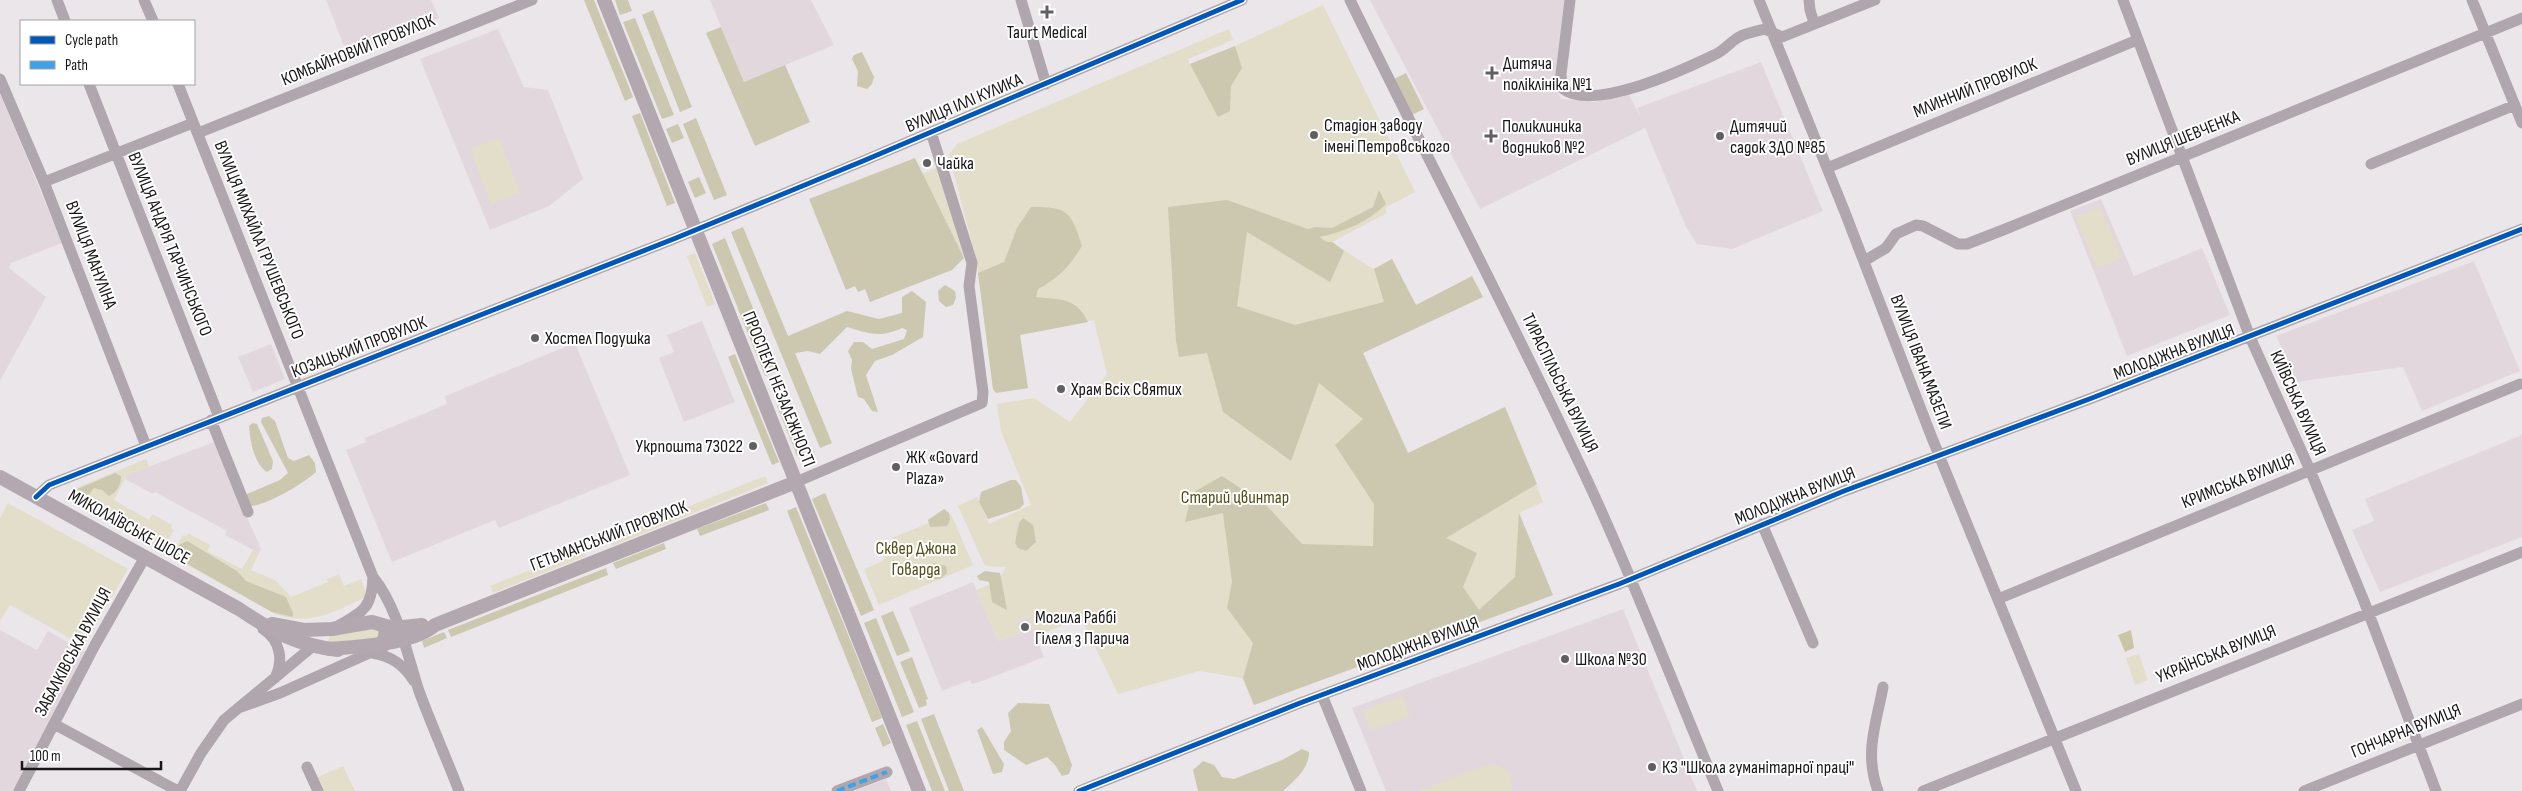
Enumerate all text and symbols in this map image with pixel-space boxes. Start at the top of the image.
marker: Taurt Medical [1040,5,1054,19]
street label: КОМБАЙНОВИЙ ПРОВУЛОК [278,9,439,90]
legend [20,20,195,85]
place label: Taurt Medical [1007,22,1087,43]
text: Cycle path [65,31,118,50]
place label: Дитяча поліклініка №1 [1503,53,1592,95]
street label: МЛИННИЙ ПРОВУЛОК [1910,53,2041,122]
text: Path [65,56,88,75]
marker: Дитяча поліклініка №1 [1485,66,1499,80]
street label: ВУЛИЦЯ ІЛЛІ КУЛИКА [903,69,1026,137]
street label: ВУЛИЦЯ ШЕВЧЕНКА [2123,106,2243,170]
place label: Стадіон заводу імені Петровського [1324,115,1450,157]
place label: Поликлиника водников №2 [1502,116,1585,158]
place label: Дитячий садок ЗДО №85 [1730,116,1825,158]
marker: Стадіон заводу імені Петровського [1308,129,1320,141]
marker: Поликлиника водников №2 [1484,129,1498,143]
marker: Дитячий садок ЗДО №85 [1714,130,1726,142]
street label: ВУЛИЦЯ МИХАЙЛА ГРУШЕВСЬКОГО [210,138,308,342]
street label: ВУЛИЦЯ АНДРІЯ ТАРЧИНСЬКОГО [123,149,217,339]
place label: Чайка [937,153,974,174]
marker: Чайка [921,157,933,169]
street label: ВУЛИЦЯ МАНУЛІНА [61,198,121,312]
street label: ВУЛИЦЯ ІВАНА МАЗЕПИ [1886,292,1956,432]
street label: ПРОСПЕКТ НЕЗАЛЕЖНОСТІ [738,308,820,470]
street label: ТИРАСПІЛЬСЬКА ВУЛИЦЯ [1517,310,1603,456]
street label: КОЗАЦЬКИЙ ПРОВУЛОК [289,311,430,382]
street label: МОЛОДІЖНА ВУЛИЦЯ [2110,319,2238,385]
place label: Хостел Подушка [544,328,651,349]
marker: Хостел Подушка [529,332,541,344]
street label: КИЇВСЬКА ВУЛИЦЯ [2265,347,2331,459]
place label: Храм Всіх Святих [1070,379,1182,400]
marker: Храм Всіх Святих [1055,383,1067,395]
place label: Укрпошта 73022 [636,436,743,457]
marker: Укрпошта 73022 [747,440,759,452]
place label: ЖК «Govard Plaza» [906,447,978,489]
street label: КРИМСЬКА ВУЛИЦЯ [2179,449,2297,513]
marker: ЖК «Govard Plaza» [890,461,902,473]
street label: МОЛОДІЖНА ВУЛИЦЯ [1732,462,1858,530]
street label: МИКОЛАЇВСЬКЕ ШОСЕ [65,485,193,569]
park label: Старий цвинтар [1181,487,1289,508]
street label: ГЕТЬМАНСЬКИЙ ПРОВУЛОК [527,496,692,576]
park label: Сквер Джона Говарда [875,538,957,580]
street label: ЗАБАЛКІВСЬКА ВУЛИЦЯ [30,584,116,720]
place label: Могила Раббі Гілеля з Парича [1035,607,1129,649]
street label: МОЛОДІЖНА ВУЛИЦЯ [1354,612,1482,676]
street label: УКРАЇНСЬКА ВУЛИЦЯ [2153,620,2279,688]
marker: Могила Раббі Гілеля з Парича [1019,621,1031,633]
place label: Школа №30 [1575,649,1647,670]
marker: Школа №30 [1559,653,1571,665]
street label: ГОНЧАРНА ВУЛИЦЯ [2348,699,2464,763]
scale bar [22,738,161,770]
text: 100 m [30,747,61,766]
place label: КЗ "Школа гуманітарної праці" [1662,757,1854,778]
marker: КЗ "Школа гуманітарної праці" [1646,761,1658,773]

